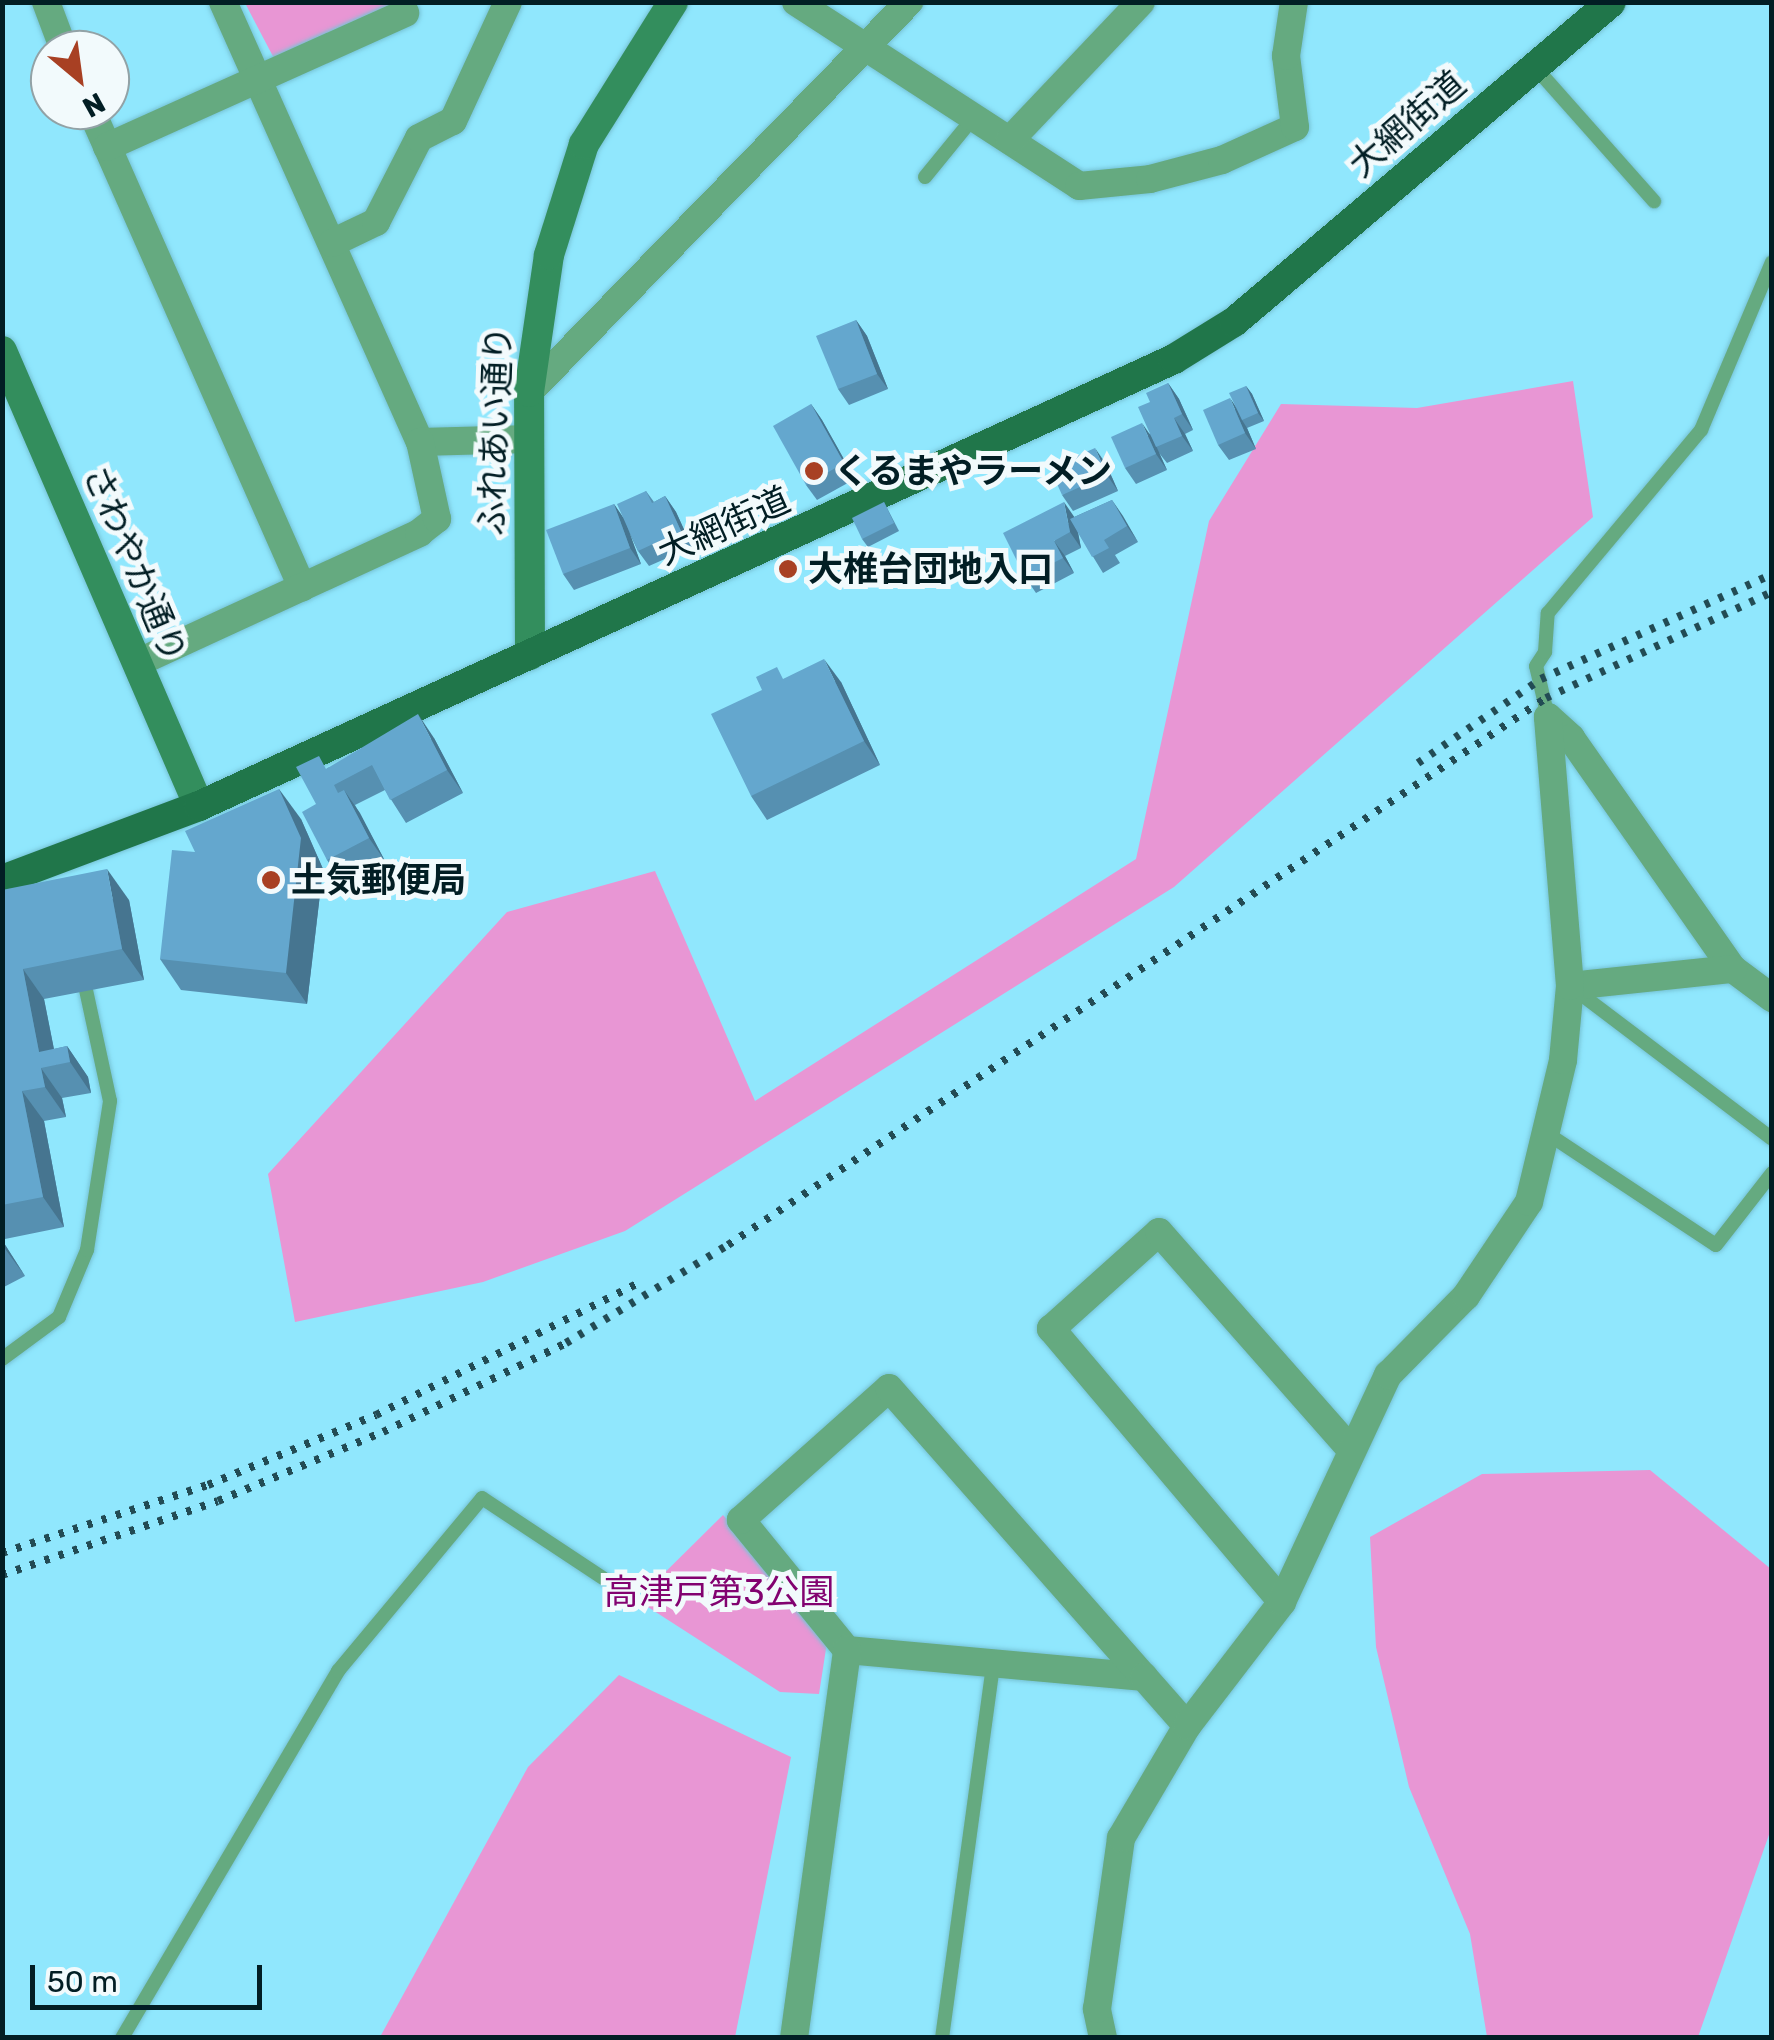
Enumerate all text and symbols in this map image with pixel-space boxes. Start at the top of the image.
north arrow [30,30,130,130]
street label: 大網街道 [1340,62,1474,186]
text: N [77,86,111,124]
street label: ふれあい通り [470,325,520,537]
place label: くるまやラーメン [834,450,1114,492]
street label: さわやか通り [75,459,195,669]
marker: くるまやラーメン [803,460,825,482]
street label: 大網街道 [652,478,796,574]
place label: 大椎台団地入口 [808,548,1053,590]
marker: 大椎台団地入口 [777,558,799,580]
place label: 土気郵便局 [291,859,466,901]
marker: 土気郵便局 [260,869,282,891]
park label: 高津戸第3公園 [603,1571,835,1613]
scale bar [35,1945,268,2007]
text: 50 m [47,1964,118,2000]

